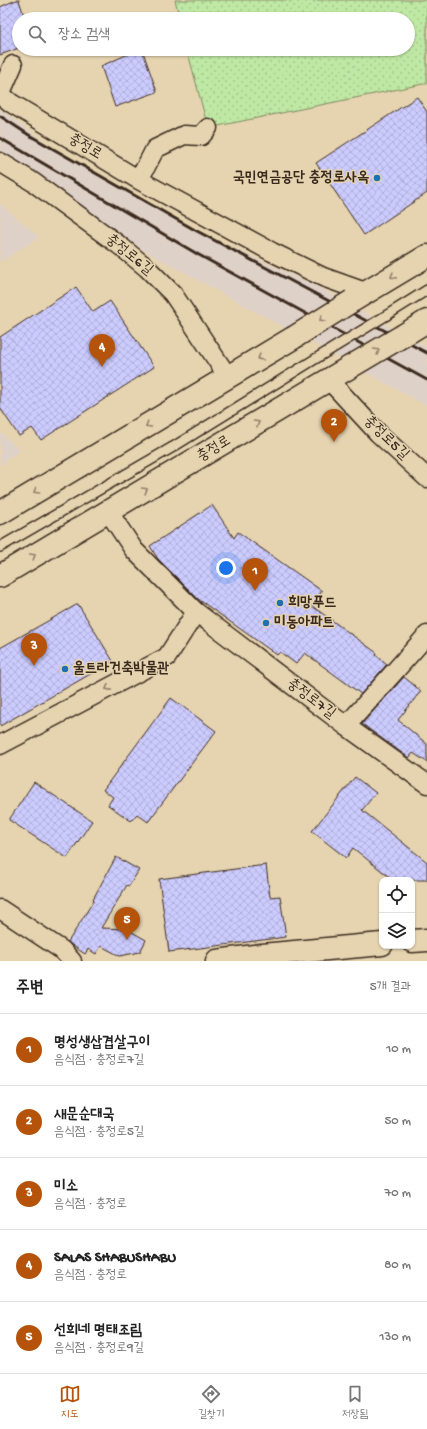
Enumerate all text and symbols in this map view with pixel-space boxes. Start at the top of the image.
search box [12,12,415,56]
icon: search [26,23,48,45]
text: 장소 검색 [58,26,110,44]
street label: 충정로 [65,130,105,164]
place label: 국민연금공단 충정로사옥 [233,169,369,187]
marker: 국민연금공단 충정로사옥 [372,173,382,183]
street label: 충정로6길 [102,230,156,280]
one-way arrow [390,272,397,279]
one-way arrow [320,315,327,322]
pin: 4 [89,334,115,367]
one-way arrow [373,348,380,356]
one-way arrow [257,354,264,361]
pin: 2 [321,409,347,442]
street label: 충정로5길 [360,412,412,464]
one-way arrow [145,420,152,427]
one-way arrow [253,420,260,428]
street label: 충정로 [194,432,234,466]
one-way arrow [33,487,40,494]
one-way arrow [141,487,148,494]
one-way arrow [29,554,37,561]
your location [216,558,236,578]
pin: 1 [242,558,268,591]
place label: 희망푸드 [288,594,336,612]
marker: 희망푸드 [275,598,285,608]
place label: 미동아파트 [274,614,334,632]
marker: 미동아파트 [261,618,271,628]
pin: 3 [21,633,47,666]
place label: 울트라건축박물관 [73,660,170,678]
marker: 울트라건축박물관 [60,664,70,674]
street label: 충정로7길 [283,675,339,723]
one-way arrow [105,683,112,691]
map controls [379,877,415,949]
button: locate [379,877,415,913]
pin: 5 [114,907,140,940]
button: layers [379,913,415,949]
text: 주변 [16,979,43,999]
text: 5개 결과 [370,980,411,995]
text: 명성생삽겹살구이 [54,1034,151,1052]
text: 1 [26,1042,32,1057]
text: 10 m [386,1042,411,1057]
text: 음식점 · 충정로7길 [54,1053,144,1068]
text: 새문순대국 [54,1106,114,1124]
text: 2 [26,1114,32,1129]
text: 50 m [384,1114,411,1129]
text: 음식점 · 충정로5길 [54,1125,144,1140]
text: 미소 [54,1178,78,1196]
text: 3 [26,1186,32,1201]
text: 70 m [385,1186,411,1201]
text: 음식점 · 충정로 [54,1197,127,1212]
text: SALAS SHABUSHABU [54,1249,176,1267]
text: 4 [26,1258,32,1273]
text: 80 m [384,1258,411,1273]
text: 음식점 · 충정로 [54,1268,127,1283]
text: 선희네 명태조림 [54,1322,142,1340]
text: 5 [26,1330,32,1345]
text: 130 m [379,1330,411,1345]
text: 음식점 · 충정로9길 [54,1341,144,1356]
tab: 지도 [59,1383,81,1421]
tab: 길찾기 [198,1383,224,1421]
tab: 저장됨 [342,1383,368,1421]

